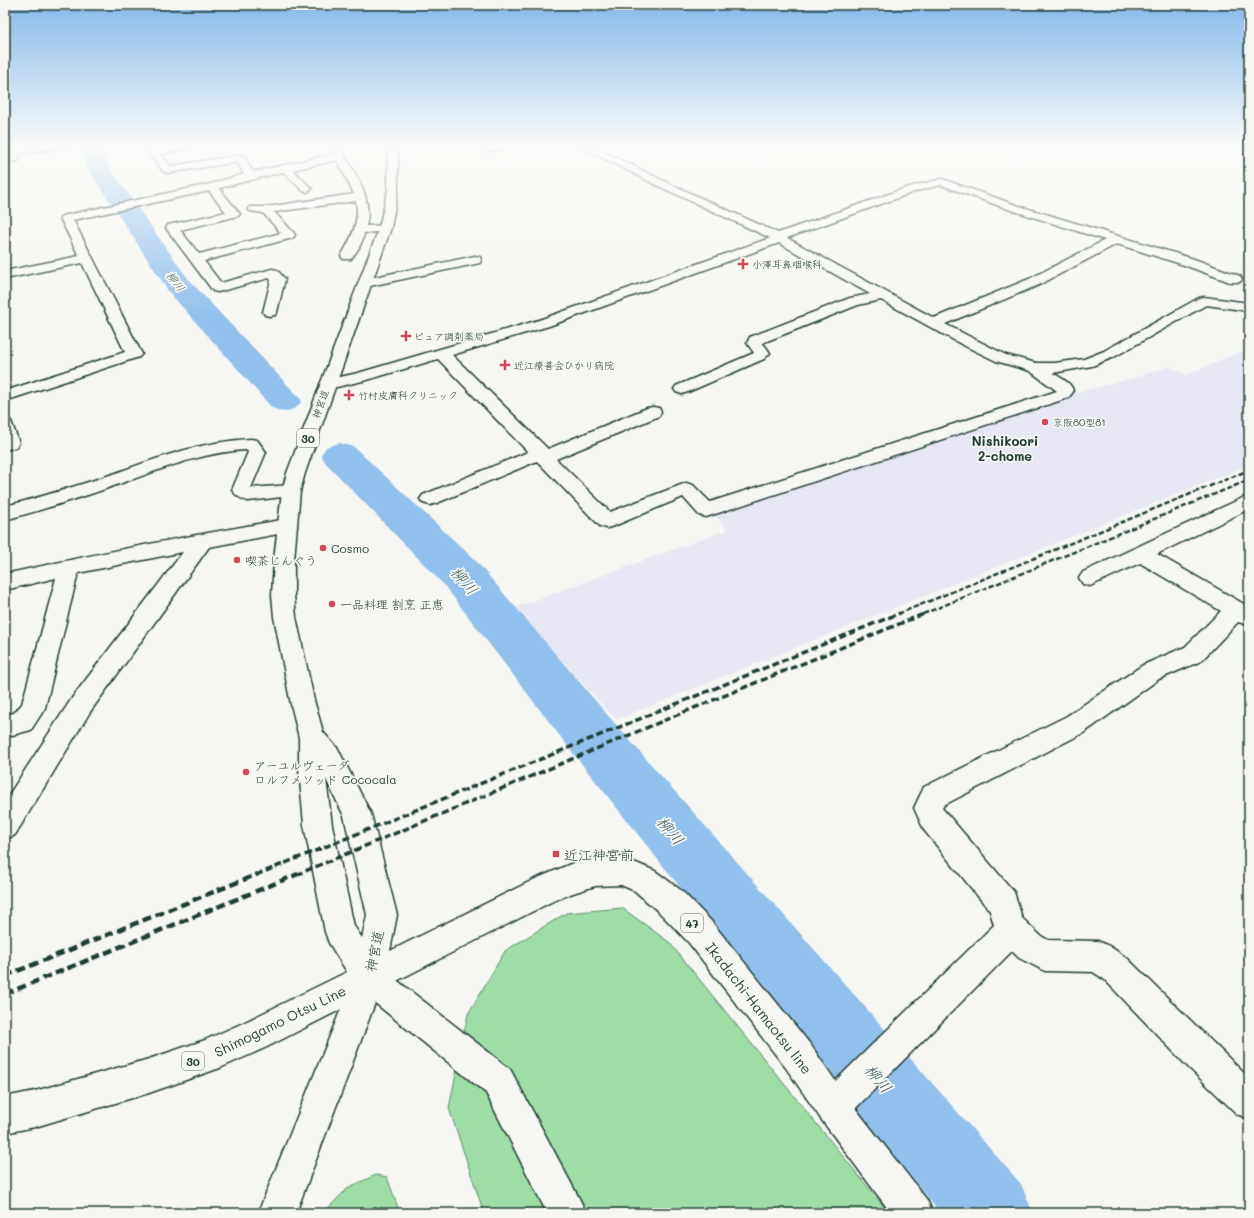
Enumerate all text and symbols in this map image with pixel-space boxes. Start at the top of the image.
place label: 小澤耳鼻咽喉科 [752,257,822,271]
marker: 小澤耳鼻咽喉科 [737,258,749,270]
water label: 柳川 [163,268,189,294]
place label: ピュア調剤薬局 [414,329,484,343]
marker: ピュア調剤薬局 [401,331,411,341]
place label: 近江療善会ひかり病院 [514,358,614,372]
marker: 近江療善会ひかり病院 [499,359,511,371]
street label: 神宮道 [308,388,332,420]
place label: 竹村皮膚科クリニック [358,388,458,402]
marker: 竹村皮膚科クリニック [343,389,355,401]
place label: 京阪80型81 [1053,415,1106,429]
marker: 京阪80型81 [1040,417,1050,427]
road number: 30 [297,429,319,447]
district label: Nishikoori 2-chome [972,432,1038,464]
place label: Cosmo [331,540,369,556]
marker: Cosmo [318,543,328,553]
place label: 喫茶じんぐう [245,552,317,568]
marker: 喫茶じんぐう [232,555,242,565]
water label: 柳川 [447,561,483,599]
place label: 一品料理 割烹 正恵 [340,596,444,612]
marker: 一品料理 割烹 正恵 [327,599,337,609]
place label: アーユルヴェーダ ロルフメソッド Cococala [254,757,397,787]
marker: アーユルヴェーダ ロルフメソッド Cococala [241,767,251,777]
water label: 柳川 [653,811,689,849]
place label: 近江神宮前 [564,845,634,864]
marker: 近江神宮前 [551,849,561,859]
road number: 47 [681,914,703,932]
street label: 神宮道 [360,928,388,974]
street label: Ikadachi-Hamaotsu line [702,938,816,1078]
street label: Shimogamo Otsu Line [211,981,349,1061]
road number: 30 [182,1052,204,1070]
water label: 柳川 [861,1059,897,1097]

